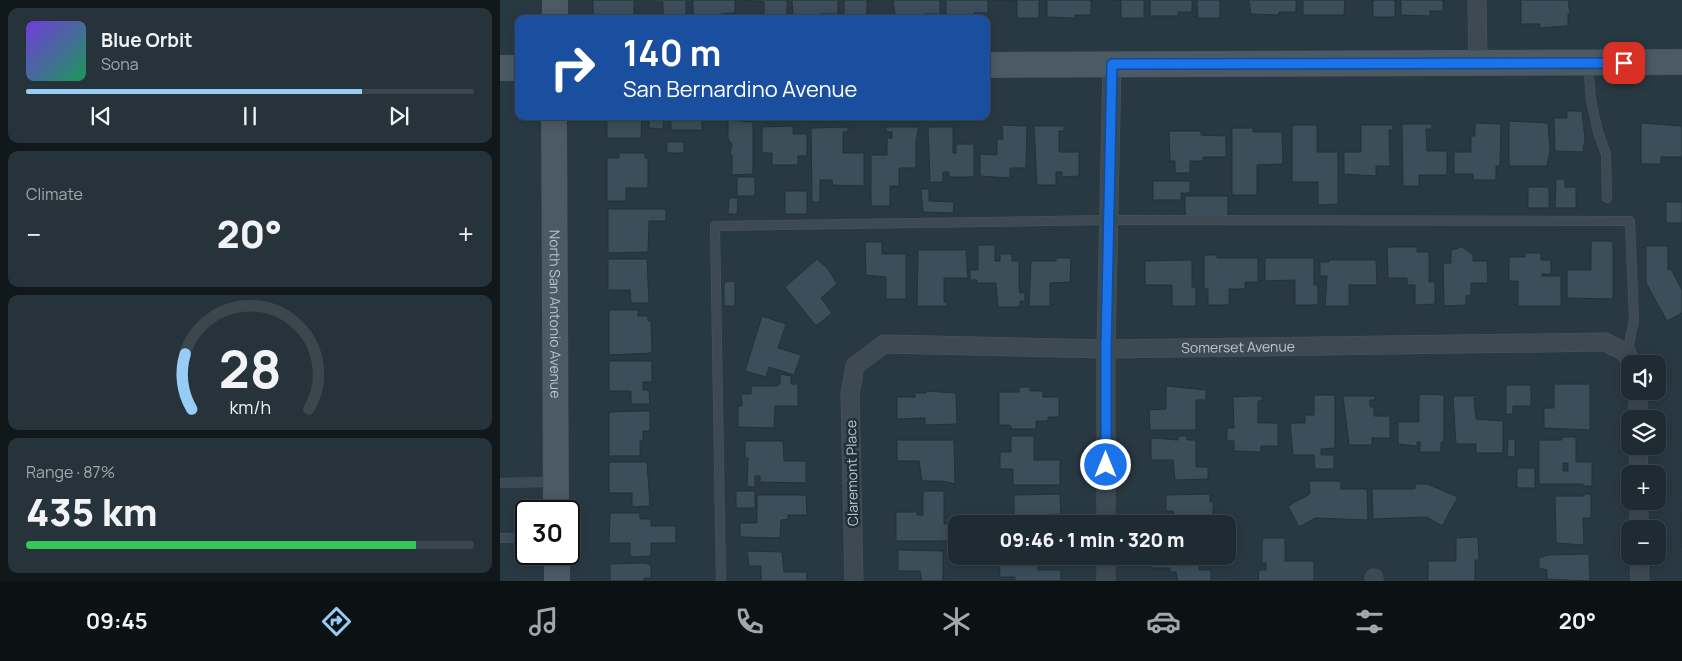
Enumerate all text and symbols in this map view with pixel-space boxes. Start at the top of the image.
text: Blue Orbit [101,27,193,53]
text: 140 m [623,29,721,77]
icon: right [540,35,605,100]
pin [1603,42,1645,84]
icon: arrive [1610,49,1638,77]
text: Sona [101,53,139,75]
text: San Bernardino Avenue [623,74,857,104]
icon: previous [87,102,115,130]
icon: pause [236,102,264,130]
icon: next [385,102,413,130]
text: Climate [26,183,83,205]
text: 20° [217,207,282,259]
text: − [26,215,41,253]
text: + [458,215,474,253]
street label: North San Antonio Avenue [546,230,565,398]
text: 28 [219,333,281,404]
street label: Somerset Avenue [1181,336,1295,357]
map controls [1621,355,1666,565]
button: sound [1621,355,1666,400]
text: km/h [229,395,271,419]
button: layers [1621,410,1666,455]
street label: Claremont Place [841,420,862,526]
position arrow [1079,438,1131,490]
text: Range · 87% [26,461,115,483]
button: + [1621,465,1666,510]
text: 435 km [26,485,158,537]
speed limit sign: 30 [515,500,580,565]
button: − [1621,520,1666,565]
text: 09:46 · 1 min · 320 m [999,527,1185,553]
icon: directions [319,604,354,639]
icon: music [526,604,561,639]
icon: phone [732,604,767,639]
icon: climate [939,604,974,639]
icon: car [1146,604,1181,639]
icon: filters [1352,604,1387,639]
text: 09:45 [86,606,148,636]
text: 20° [1559,606,1596,636]

